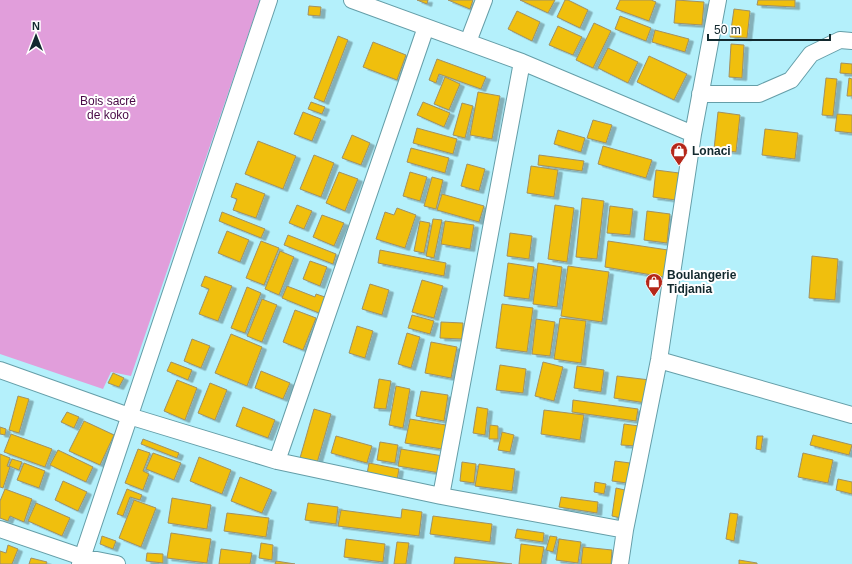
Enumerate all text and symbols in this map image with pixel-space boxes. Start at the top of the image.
north arrow [16,16,56,56]
scale bar [708,16,830,42]
text: N [32,20,40,32]
text: 50 m [714,23,741,37]
park label: Bois sacré de koko [80,94,136,122]
shop icon: Lonaci [669,141,689,166]
place label: Lonaci [692,144,731,158]
place label: Boulangerie Tidjania [667,268,737,296]
shop icon: Boulangerie Tidjania [644,272,664,297]

